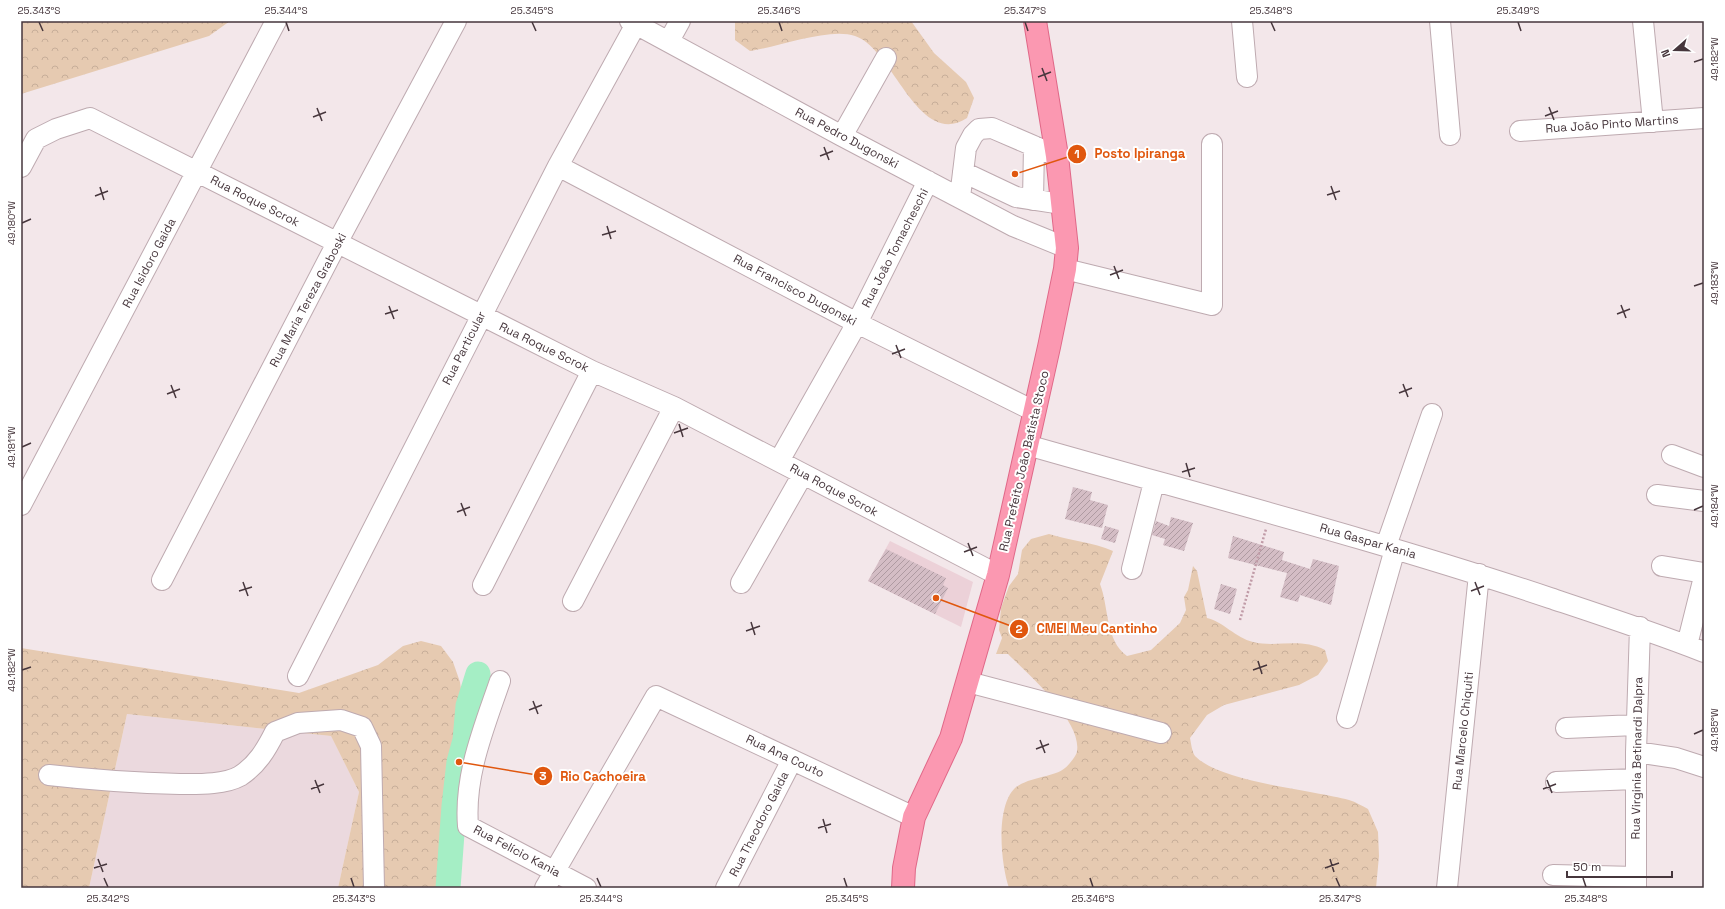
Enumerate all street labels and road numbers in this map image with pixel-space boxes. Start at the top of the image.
street label: Rua Pedro Dugonski [792,104,902,172]
street label: Rua João Pinto Martins [1545,111,1679,137]
street label: Rua Roque Scrok [208,172,303,231]
street label: Rua João Tomacheschi [858,186,932,310]
street label: Rua Isidoro Gaida [119,215,179,311]
street label: Rua Maria Tereza Graboski [266,230,350,370]
street label: Rua Francisco Dugonski [731,251,860,329]
street label: Rua Particular [439,308,490,388]
street label: Rua Roque Scrok [497,318,592,376]
street label: Rua Prefeito João Batista Stoco [995,369,1053,553]
street label: Rua Roque Scrok [787,460,881,520]
street label: Rua Gaspar Kania [1318,520,1418,562]
street label: Rua Marcelo Chiquiti [1449,671,1477,791]
street label: Rua Virginia Betinardi Dalpra [1628,676,1646,839]
street label: Rua Ana Couto [743,731,827,781]
street label: Rua Theodoro Gaida [726,769,792,879]
street label: Rua Felício Kania [471,821,563,881]

